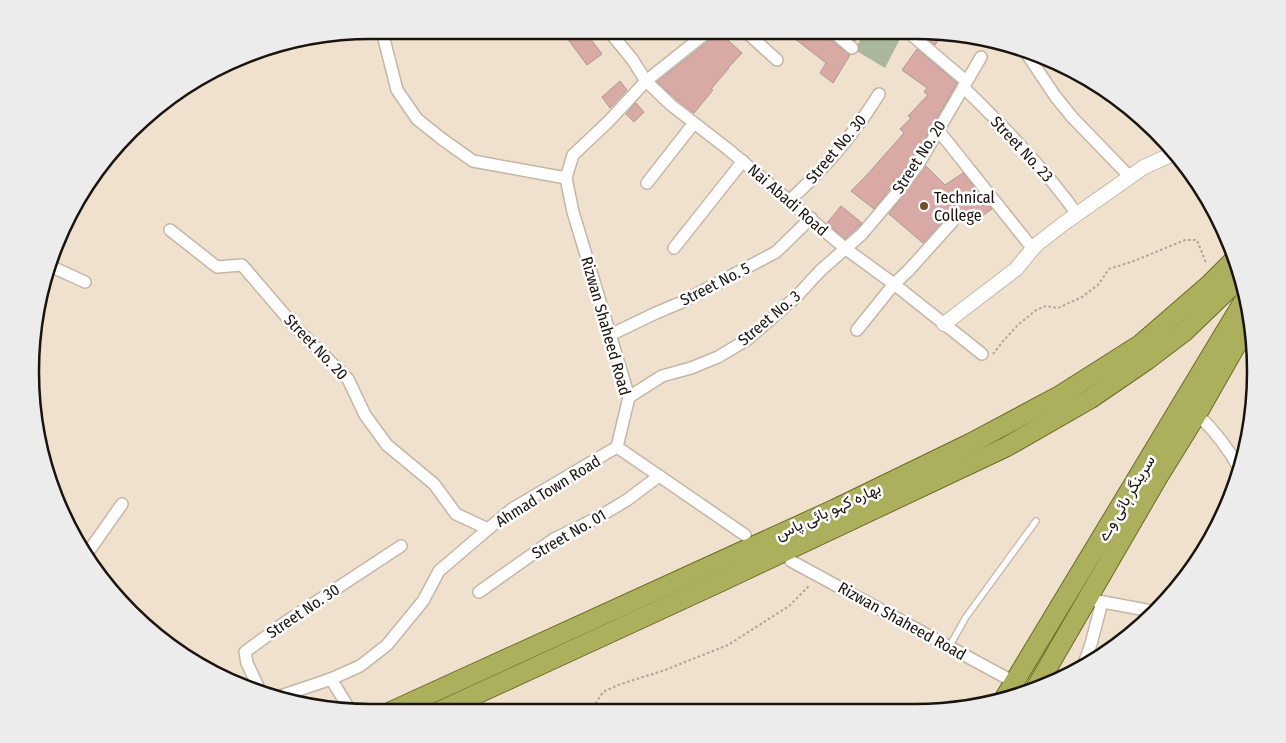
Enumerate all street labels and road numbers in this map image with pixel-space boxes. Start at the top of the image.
street label: Street No. 30 [802,111,870,187]
street label: Street No. 23 [987,112,1057,186]
street label: Street No. 20 [888,117,950,197]
street label: Nai Abadi Road [744,160,832,240]
street label: Rizwan Shaheed Road [577,254,635,398]
street label: Street No. 5 [677,258,753,310]
street label: Street No. 3 [734,286,804,350]
street label: Street No. 20 [280,310,352,384]
street label: Ahmad Town Road [492,451,604,531]
street label: سرینگر ہائی وے [1093,452,1160,545]
street label: بھارہ کہو بائی پاس [772,478,885,546]
street label: Street No. 01 [529,505,609,563]
street label: Rizwan Shaheed Road [835,578,969,664]
street label: Street No. 30 [263,580,343,642]

